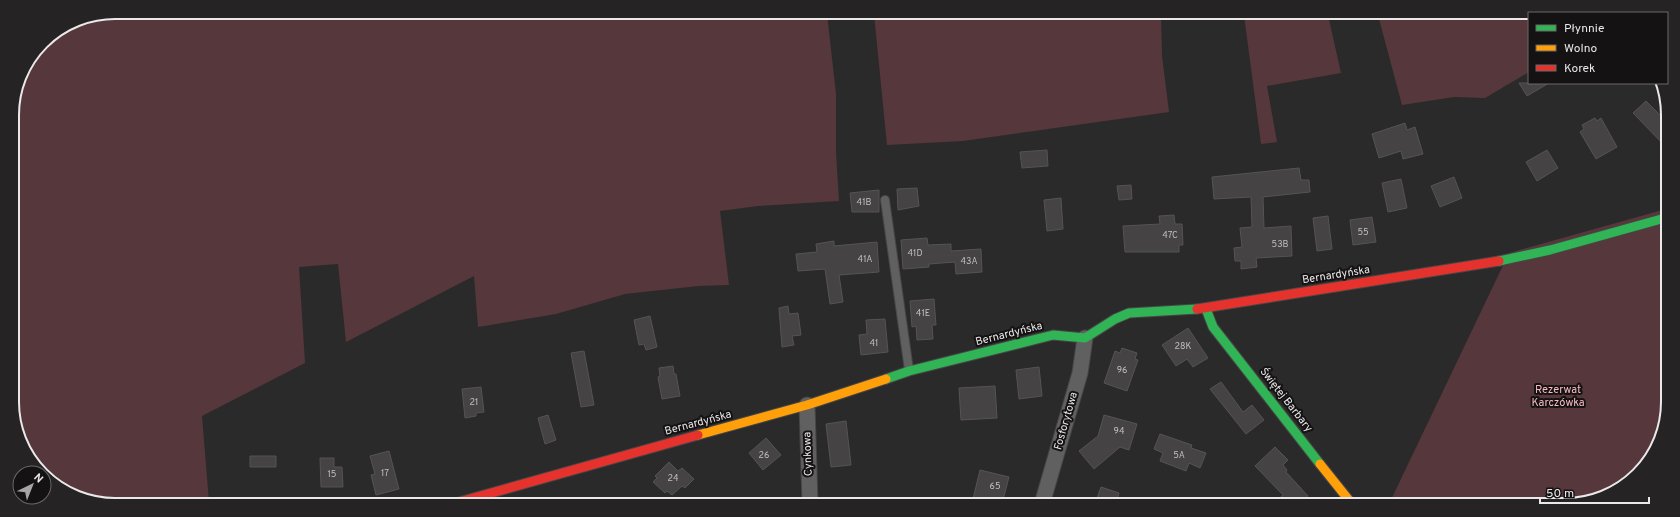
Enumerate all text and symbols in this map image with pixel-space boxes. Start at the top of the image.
legend [1528,12,1668,84]
text: Płynnie [1564,21,1604,37]
text: Wolno [1564,41,1598,57]
text: Korek [1564,61,1595,77]
house number: 41B [857,197,871,208]
house number: 55 [1357,227,1369,238]
house number: 47C [1162,230,1178,241]
house number: 53B [1272,239,1289,250]
house number: 41D [907,248,923,259]
house number: 41A [858,254,872,265]
house number: 43A [960,256,978,267]
street label: Bernardyńska [1301,263,1371,287]
house number: 41E [916,308,930,319]
street label: Bernardyńska [974,319,1044,349]
house number: 41 [870,338,878,349]
house number: 28K [1175,341,1192,352]
street label: Świętej Barbary [1256,364,1316,435]
house number: 96 [1117,365,1127,376]
park label: Rezerwat Karczówka [1531,383,1585,410]
street label: Fosforytowa [1051,390,1081,452]
house number: 21 [470,397,478,408]
street label: Bernardyńska [663,407,733,439]
house number: 94 [1114,426,1125,437]
street label: Cynkowa [800,431,816,476]
house number: 26 [759,450,769,461]
house number: 5A [1173,450,1185,461]
north arrow [12,465,52,505]
house number: 17 [381,468,389,479]
house number: 15 [328,469,336,480]
text: N [30,471,46,486]
house number: 24 [667,473,679,484]
scale bar [1540,479,1649,505]
house number: 65 [990,481,1000,492]
text: 50 m [1546,486,1574,502]

